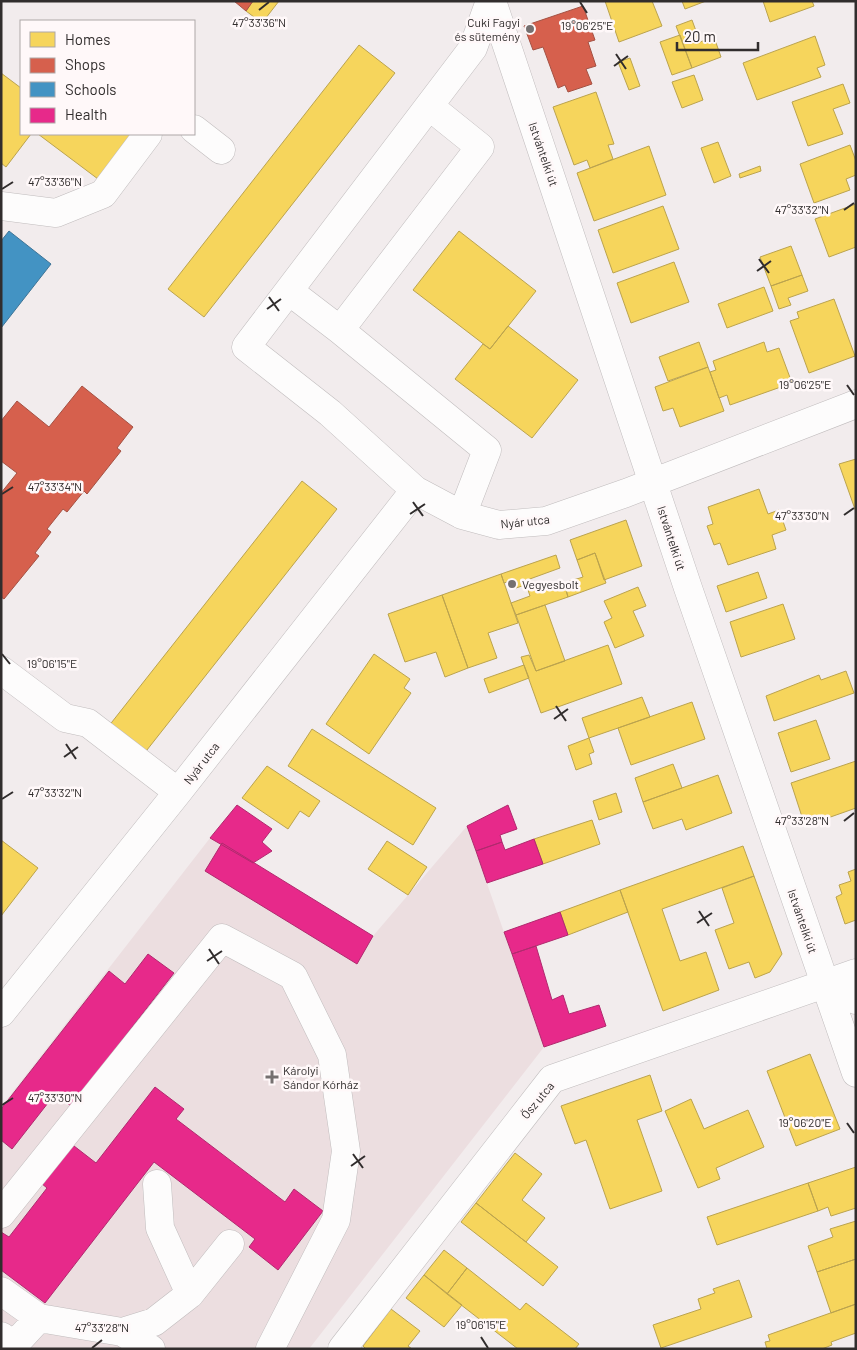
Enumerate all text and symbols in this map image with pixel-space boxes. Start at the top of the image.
text: 47°33'36"N [232,15,286,29]
place label: Cuki Fagyi és sütemény [455,15,520,43]
text: 19°06'25"E [561,18,613,32]
legend [20,20,195,135]
scale bar [677,20,758,52]
marker: Cuki Fagyi és sütemény [524,23,536,35]
text: 20 m [684,27,716,45]
text: Homes [65,30,110,48]
text: Shops [65,55,105,73]
text: Schools [65,80,117,98]
text: Health [65,105,107,123]
street label: Istvántelki út [526,120,562,188]
text: 47°33'36"N [28,174,82,188]
text: 47°33'32"N [775,202,829,216]
text: 19°06'25"E [779,377,831,391]
text: 47°33'34"N [28,479,82,493]
street label: Istvántelki út [655,504,689,572]
text: 47°33'30"N [775,508,829,522]
street label: Nyár utca [500,511,550,531]
place label: Vegyesbolt [522,577,579,591]
marker: Vegyesbolt [506,578,518,590]
text: 19°06'15"E [27,656,77,670]
street label: Nyár utca [180,739,222,787]
text: 47°33'32"N [28,785,82,799]
text: 47°33'28"N [775,813,829,827]
street label: Istvántelki út [785,887,821,955]
place label: Károlyi Sándor Kórház [283,1063,358,1091]
marker: Károlyi Sándor Kórház [265,1070,279,1084]
street label: Ősz utca [518,1079,556,1121]
text: 47°33'30"N [28,1090,82,1104]
text: 19°06'20"E [778,1115,832,1129]
text: 19°06'15"E [456,1317,506,1331]
text: 47°33'28"N [75,1320,129,1334]

